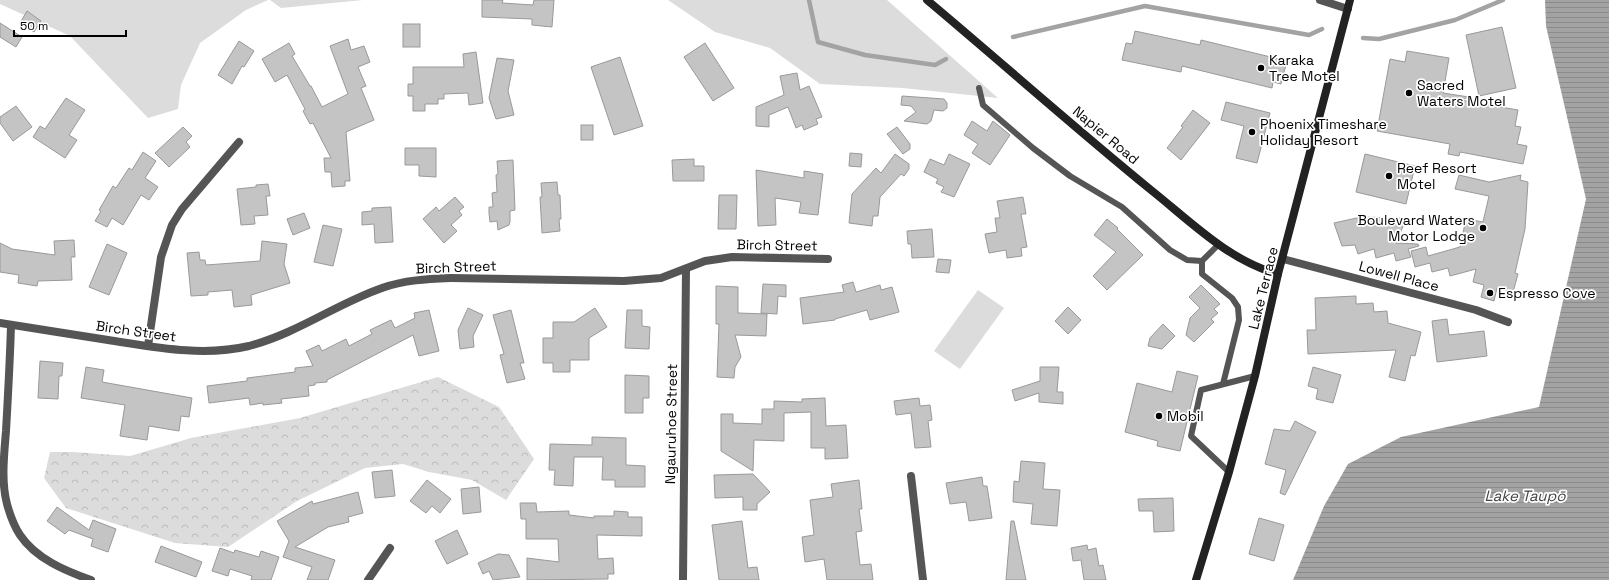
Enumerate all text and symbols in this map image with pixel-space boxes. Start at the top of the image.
scale bar [14,12,126,38]
text: 50 m [20,18,48,34]
place label: Karaka Tree Motel [1269,51,1340,85]
marker: Karaka Tree Motel [1256,63,1266,73]
place label: Sacred Waters Motel [1417,76,1506,110]
marker: Sacred Waters Motel [1404,88,1414,98]
street label: Napier Road [1069,102,1143,168]
place label: Phoenix Timeshare Holiday Resort [1260,115,1387,149]
marker: Phoenix Timeshare Holiday Resort [1247,127,1257,137]
place label: Reef Resort Motel [1397,159,1477,193]
marker: Reef Resort Motel [1384,171,1394,181]
place label: Boulevard Waters Motor Lodge [1357,211,1475,245]
marker: Boulevard Waters Motor Lodge [1478,223,1488,233]
street label: Birch Street [736,235,818,255]
street label: Lake Terrace [1244,245,1282,331]
street label: Birch Street [415,257,497,277]
street label: Lowell Place [1357,257,1441,295]
place label: Espresso Cove [1498,284,1596,302]
marker: Espresso Cove [1485,288,1495,298]
street label: Birch Street [95,316,177,346]
street label: Ngauruhoe Street [661,364,681,484]
place label: Mobil [1167,407,1204,425]
marker: Mobil [1154,411,1164,421]
water label: Lake Taupō [1485,486,1566,505]

